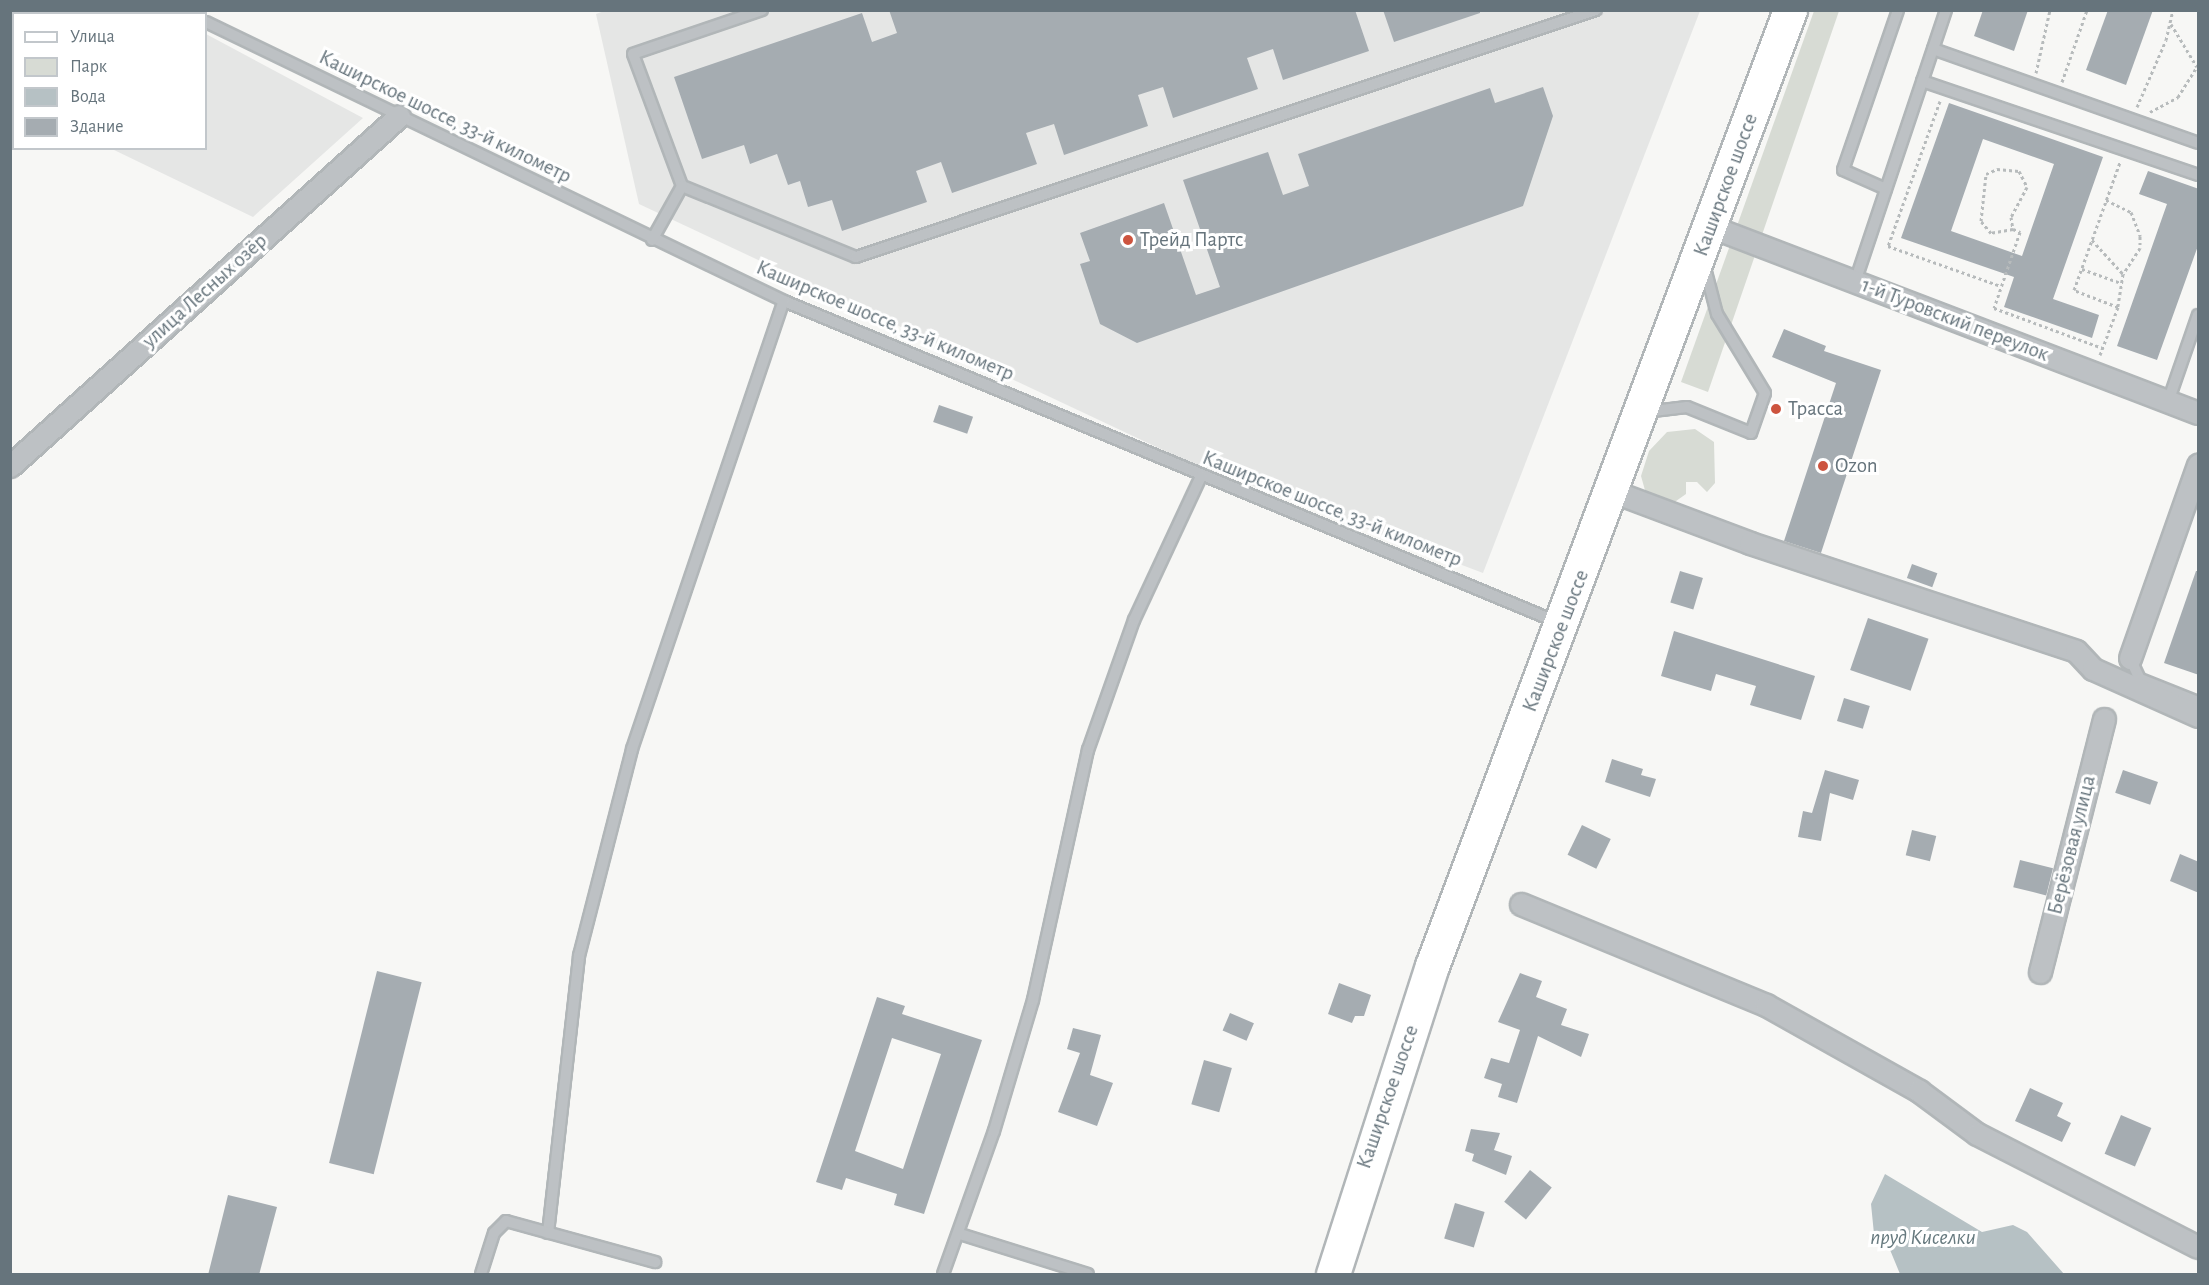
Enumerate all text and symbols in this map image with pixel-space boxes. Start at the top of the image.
legend [12,12,207,150]
text: Улица [70,28,115,46]
street label: Каширское шоссе, 33-й километр [315,45,575,189]
text: Парк [70,58,107,76]
text: Вода [70,88,106,106]
street label: Каширское шоссе [1688,110,1764,260]
text: Здание [70,118,124,136]
place label: Трейд Партс [1140,227,1243,253]
street label: улица Лесных озёр [137,228,273,354]
marker: Трейд Партс [1121,233,1135,247]
street label: Каширское шоссе, 33-й километр [752,255,1018,387]
street label: 1-й Туровский переулок [1858,273,2052,367]
place label: Трасса [1788,396,1843,422]
marker: Трасса [1769,402,1783,416]
street label: Каширское шоссе, 33-й километр [1199,445,1465,573]
place label: Ozon [1835,453,1878,479]
marker: Ozon [1816,459,1830,473]
street label: Каширское шоссе [1517,566,1595,716]
street label: Берёзовая улица [2043,773,2101,917]
street label: Каширское шоссе [1352,1022,1424,1172]
water label: пруд Киселки [1870,1225,1976,1251]

